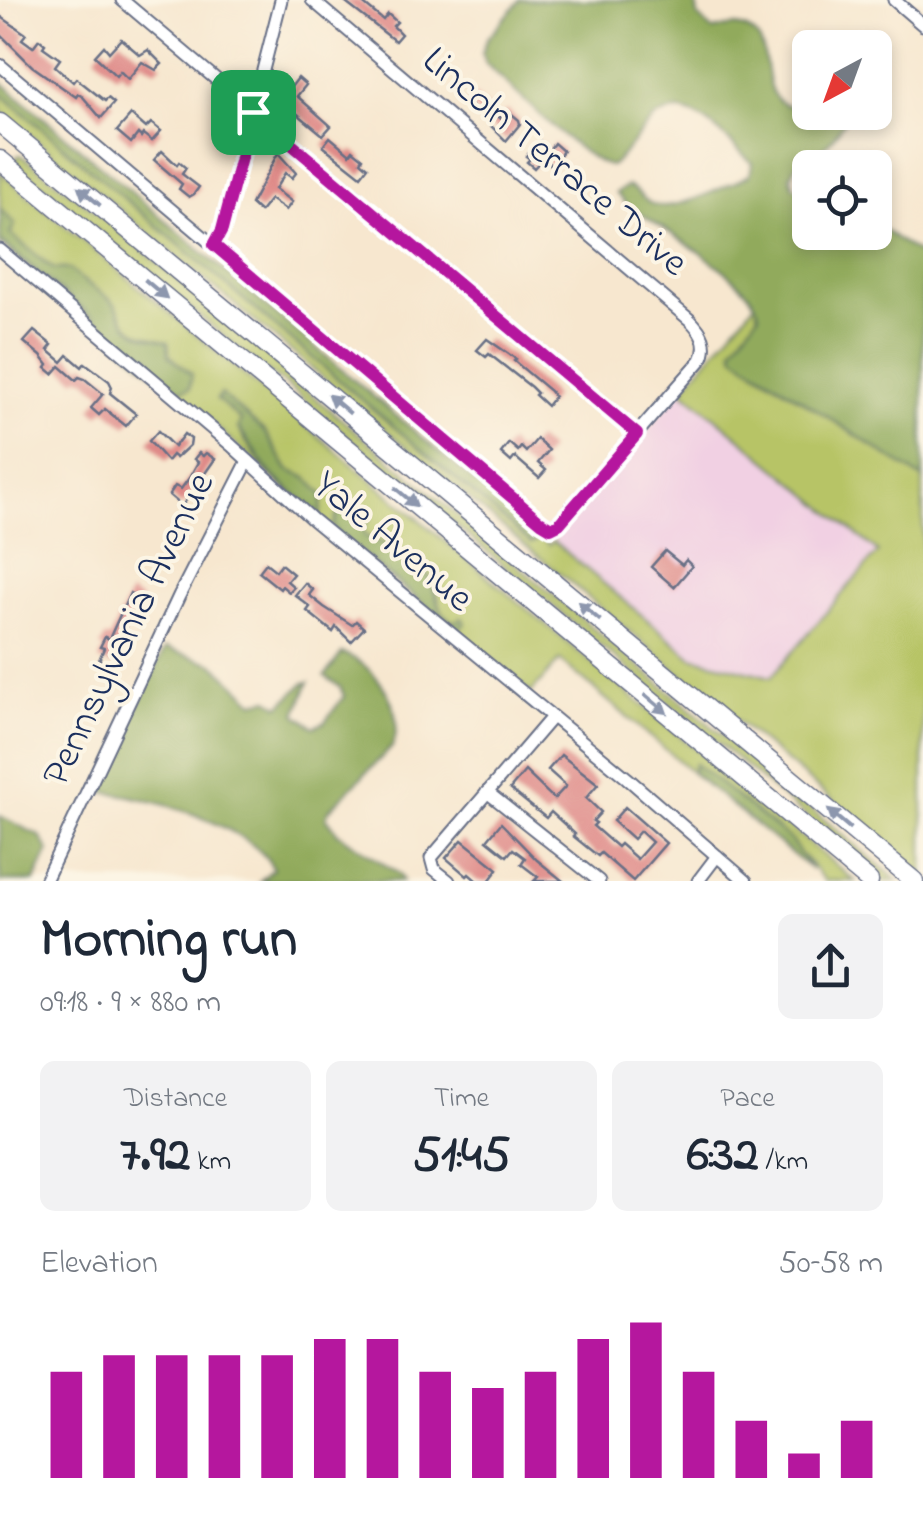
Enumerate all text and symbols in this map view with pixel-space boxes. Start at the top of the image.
north arrow [792,30,892,130]
map controls [792,30,892,250]
street label: Lincoln Terrace Drive [408,34,700,292]
pin [211,70,296,155]
icon: arrive [226,85,281,140]
button: locate [792,150,892,250]
one-way arrow [76,186,101,207]
one-way arrow [143,278,168,299]
one-way arrow [327,393,352,415]
street label: Yale Avenue [299,458,485,628]
street label: Pennsylvania Avenue [28,463,232,797]
one-way arrow [393,486,418,507]
one-way arrow [577,601,602,622]
one-way arrow [644,693,669,714]
one-way arrow [827,809,852,830]
text: Morning run [40,902,297,982]
button: share [778,914,883,1019]
text: 09:18 · 9 × 880 m [40,980,221,1027]
text: Distance [124,1079,227,1120]
text: Time [434,1079,489,1120]
text: Pace [720,1079,775,1120]
text: 7.92 [120,1120,190,1193]
text: 51:45 [413,1120,510,1193]
text: 6:32 [687,1120,759,1193]
text: km [190,1142,231,1183]
text: /km [759,1142,808,1183]
text: Elevation [40,1241,158,1288]
text: 50–58 m [779,1241,883,1288]

